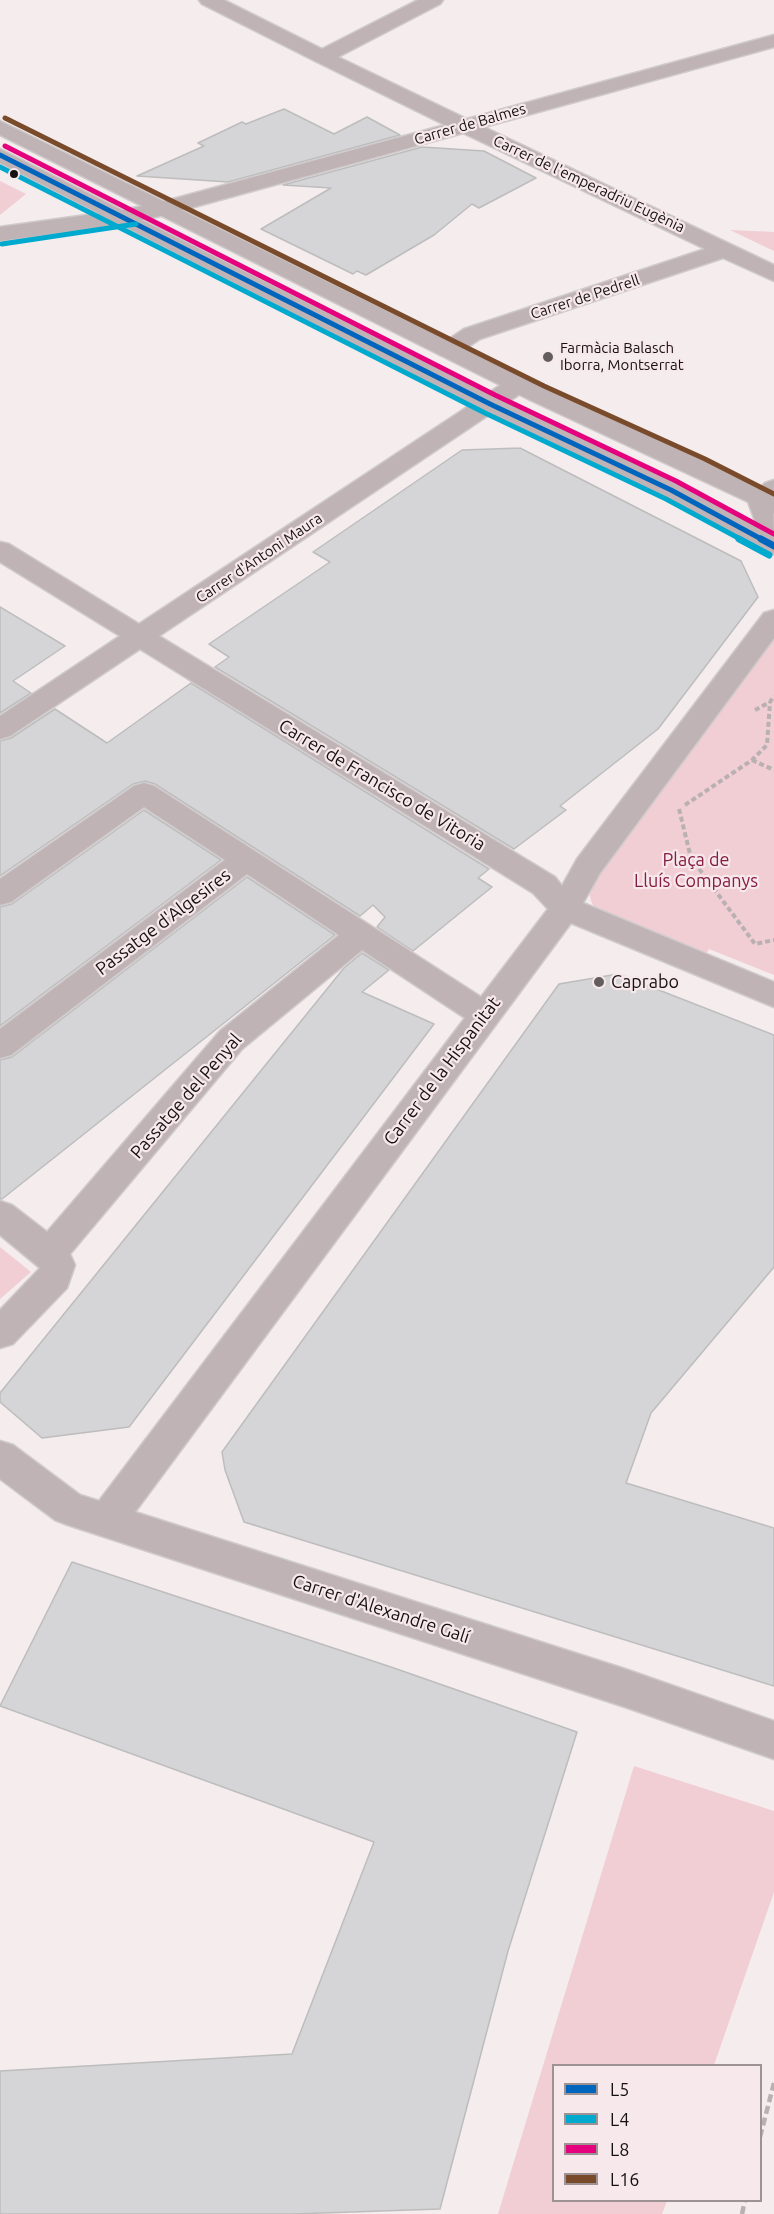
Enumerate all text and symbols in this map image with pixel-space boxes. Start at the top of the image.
street label: Carrer de Balmes [412,99,528,149]
street label: Carrer de l'emperadriu Eugènia [490,132,688,236]
unlabelled marker [8,168,20,180]
street label: Carrer de Pedrell [528,271,642,323]
place label: Farmàcia Balasch Iborra, Montserrat [560,339,684,374]
marker: Farmàcia Balasch Iborra, Montserrat [541,350,555,364]
street label: Carrer d'Antoni Maura [192,509,326,607]
street label: Carrer de Francisco de Vitoria [275,715,489,855]
park label: Plaça de Lluís Companys [634,849,758,892]
street label: Passatge d'Algesires [91,864,235,980]
place label: Caprabo [611,971,679,993]
marker: Caprabo [592,975,606,989]
street label: Carrer de la Hispanitat [379,993,505,1149]
street label: Passatge del Penyal [126,1029,246,1163]
street label: Carrer d'Alexandre Galí [290,1570,472,1648]
legend [552,2064,762,2202]
text: L5 [610,2079,629,2099]
text: L4 [610,2109,629,2129]
text: L8 [610,2139,629,2159]
text: L16 [610,2169,639,2189]

